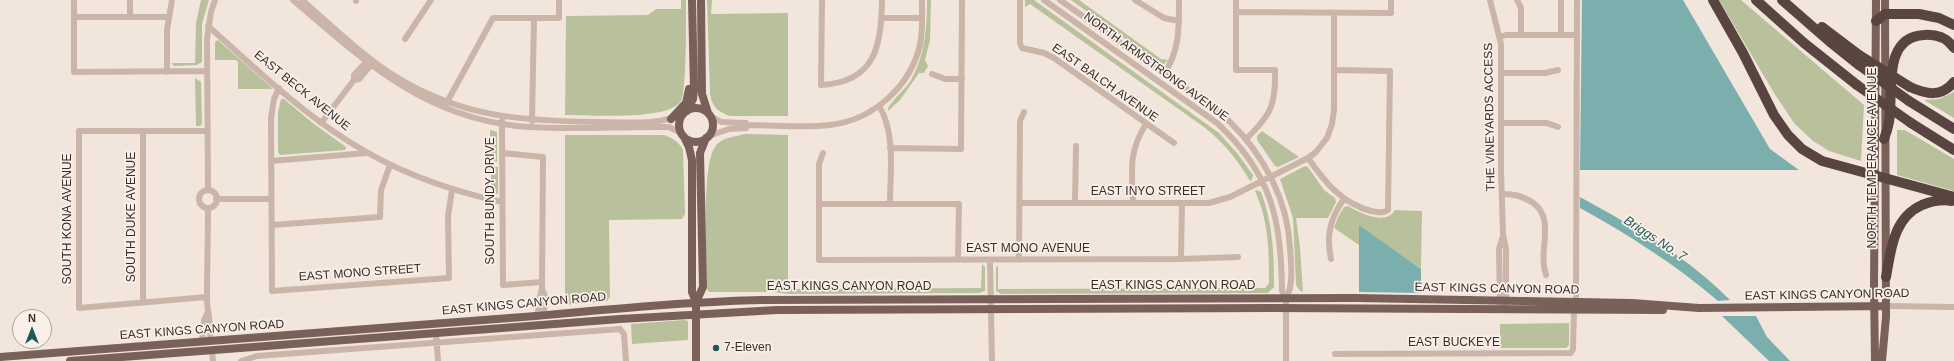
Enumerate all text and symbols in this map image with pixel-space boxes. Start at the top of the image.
street label: NORTH ARMSTRONG AVENUE [1081,10,1231,124]
street label: EAST BALCH AVENUE [1049,41,1161,125]
street label: THE VINEYARDS ACCESS [1482,43,1498,191]
street label: EAST BECK AVENUE [251,48,353,134]
street label: NORTH TEMPERANCE AVENUE [1866,68,1880,248]
street label: SOUTH BUNDY DRIVE [484,137,498,265]
street label: SOUTH DUKE AVENUE [125,152,139,282]
street label: SOUTH KONA AVENUE [61,153,75,285]
street label: EAST INYO STREET [1091,185,1205,199]
water label: Briggs No. 7 [1621,213,1689,265]
street label: EAST MONO AVENUE [966,242,1090,256]
street label: EAST MONO STREET [298,262,422,284]
street label: EAST KINGS CANYON ROAD [1091,279,1255,293]
street label: EAST KINGS CANYON ROAD [767,280,931,294]
street label: EAST KINGS CANYON ROAD [1415,280,1579,298]
street label: EAST KINGS CANYON ROAD [1745,286,1909,304]
street label: EAST KINGS CANYON ROAD [441,290,607,318]
north arrow [12,309,52,349]
text: N [28,312,36,324]
street label: EAST KINGS CANYON ROAD [119,317,285,343]
street label: EAST BUCKEYE [1408,336,1500,350]
place label: 7-Eleven [724,341,771,355]
marker: 7-Eleven [711,343,721,353]

